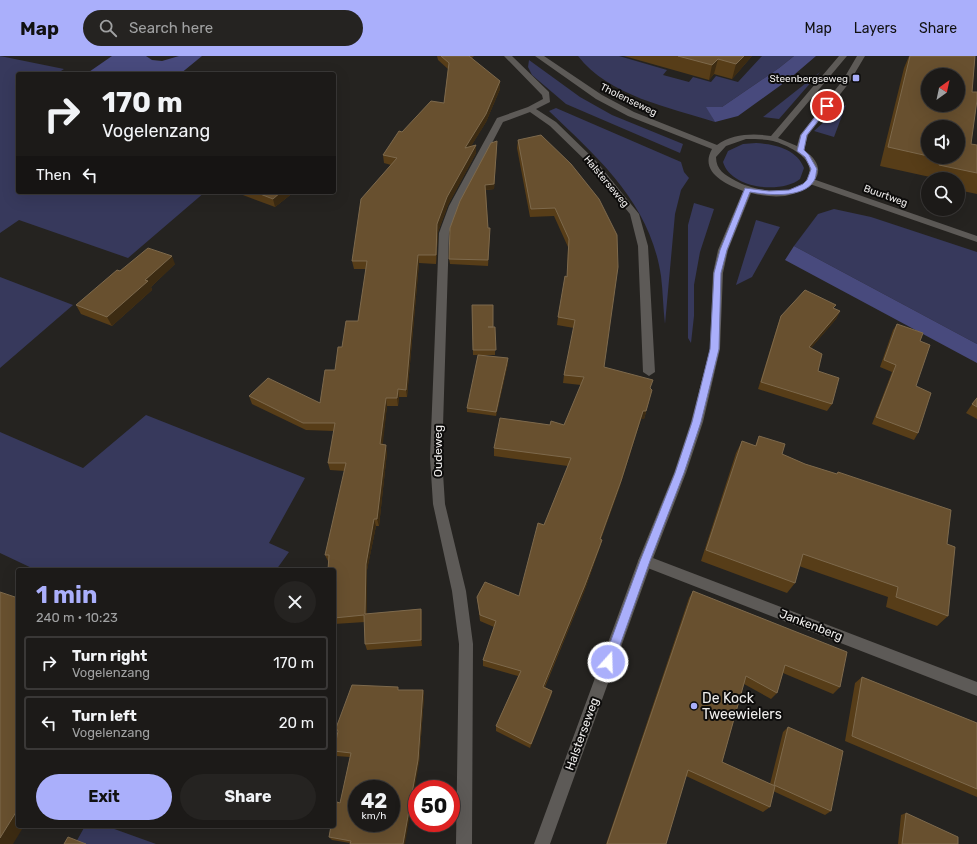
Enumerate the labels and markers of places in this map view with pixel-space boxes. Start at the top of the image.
place label: Steenbergseweg [769,73,848,85]
marker: Steenbergseweg [851,73,861,83]
pin [810,89,844,123]
place label: De Kock Tweewielers [702,690,782,723]
marker: De Kock Tweewielers [689,701,699,711]

